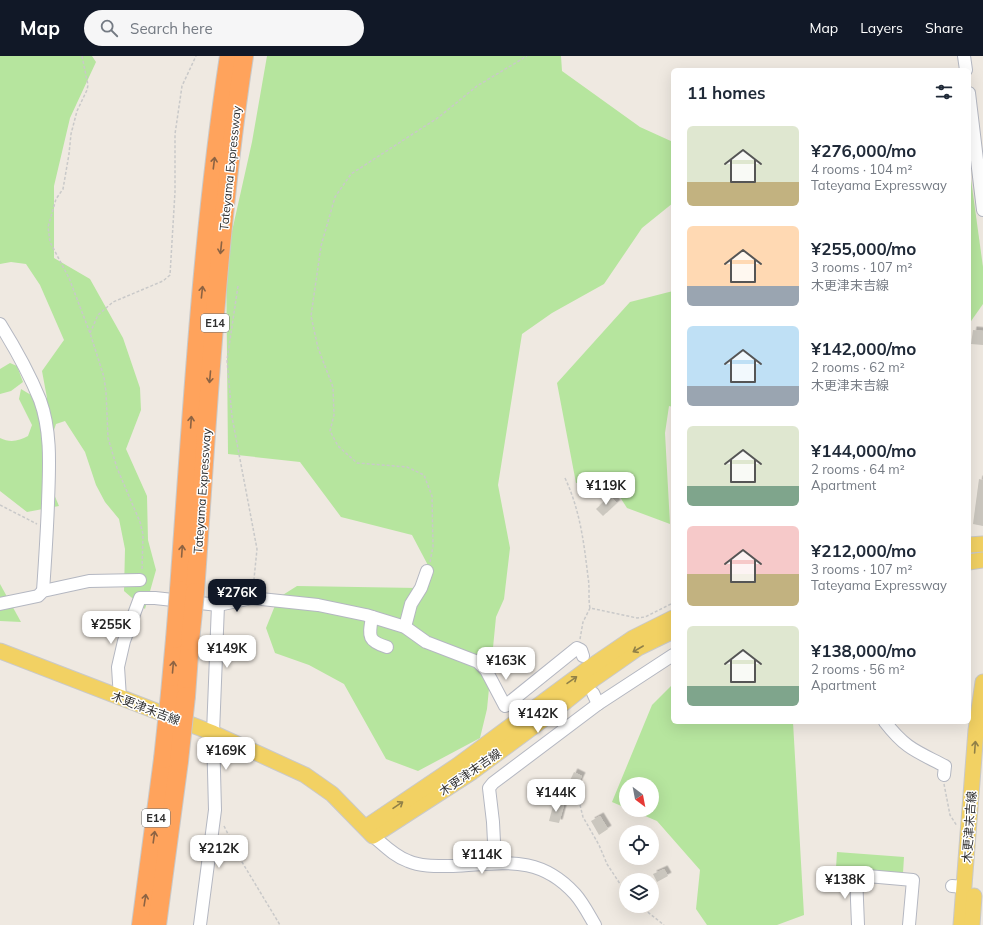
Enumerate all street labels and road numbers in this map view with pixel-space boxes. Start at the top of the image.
street label: Tateyama Expressway [216,104,244,231]
road number: E14 [201,314,229,332]
street label: Tateyama Expressway [190,427,214,554]
street label: 木更津末吉線 [110,688,182,728]
street label: 木更津末吉線 [436,745,504,799]
street label: 木更津末吉線 [959,791,979,863]
road number: E14 [142,809,170,827]

